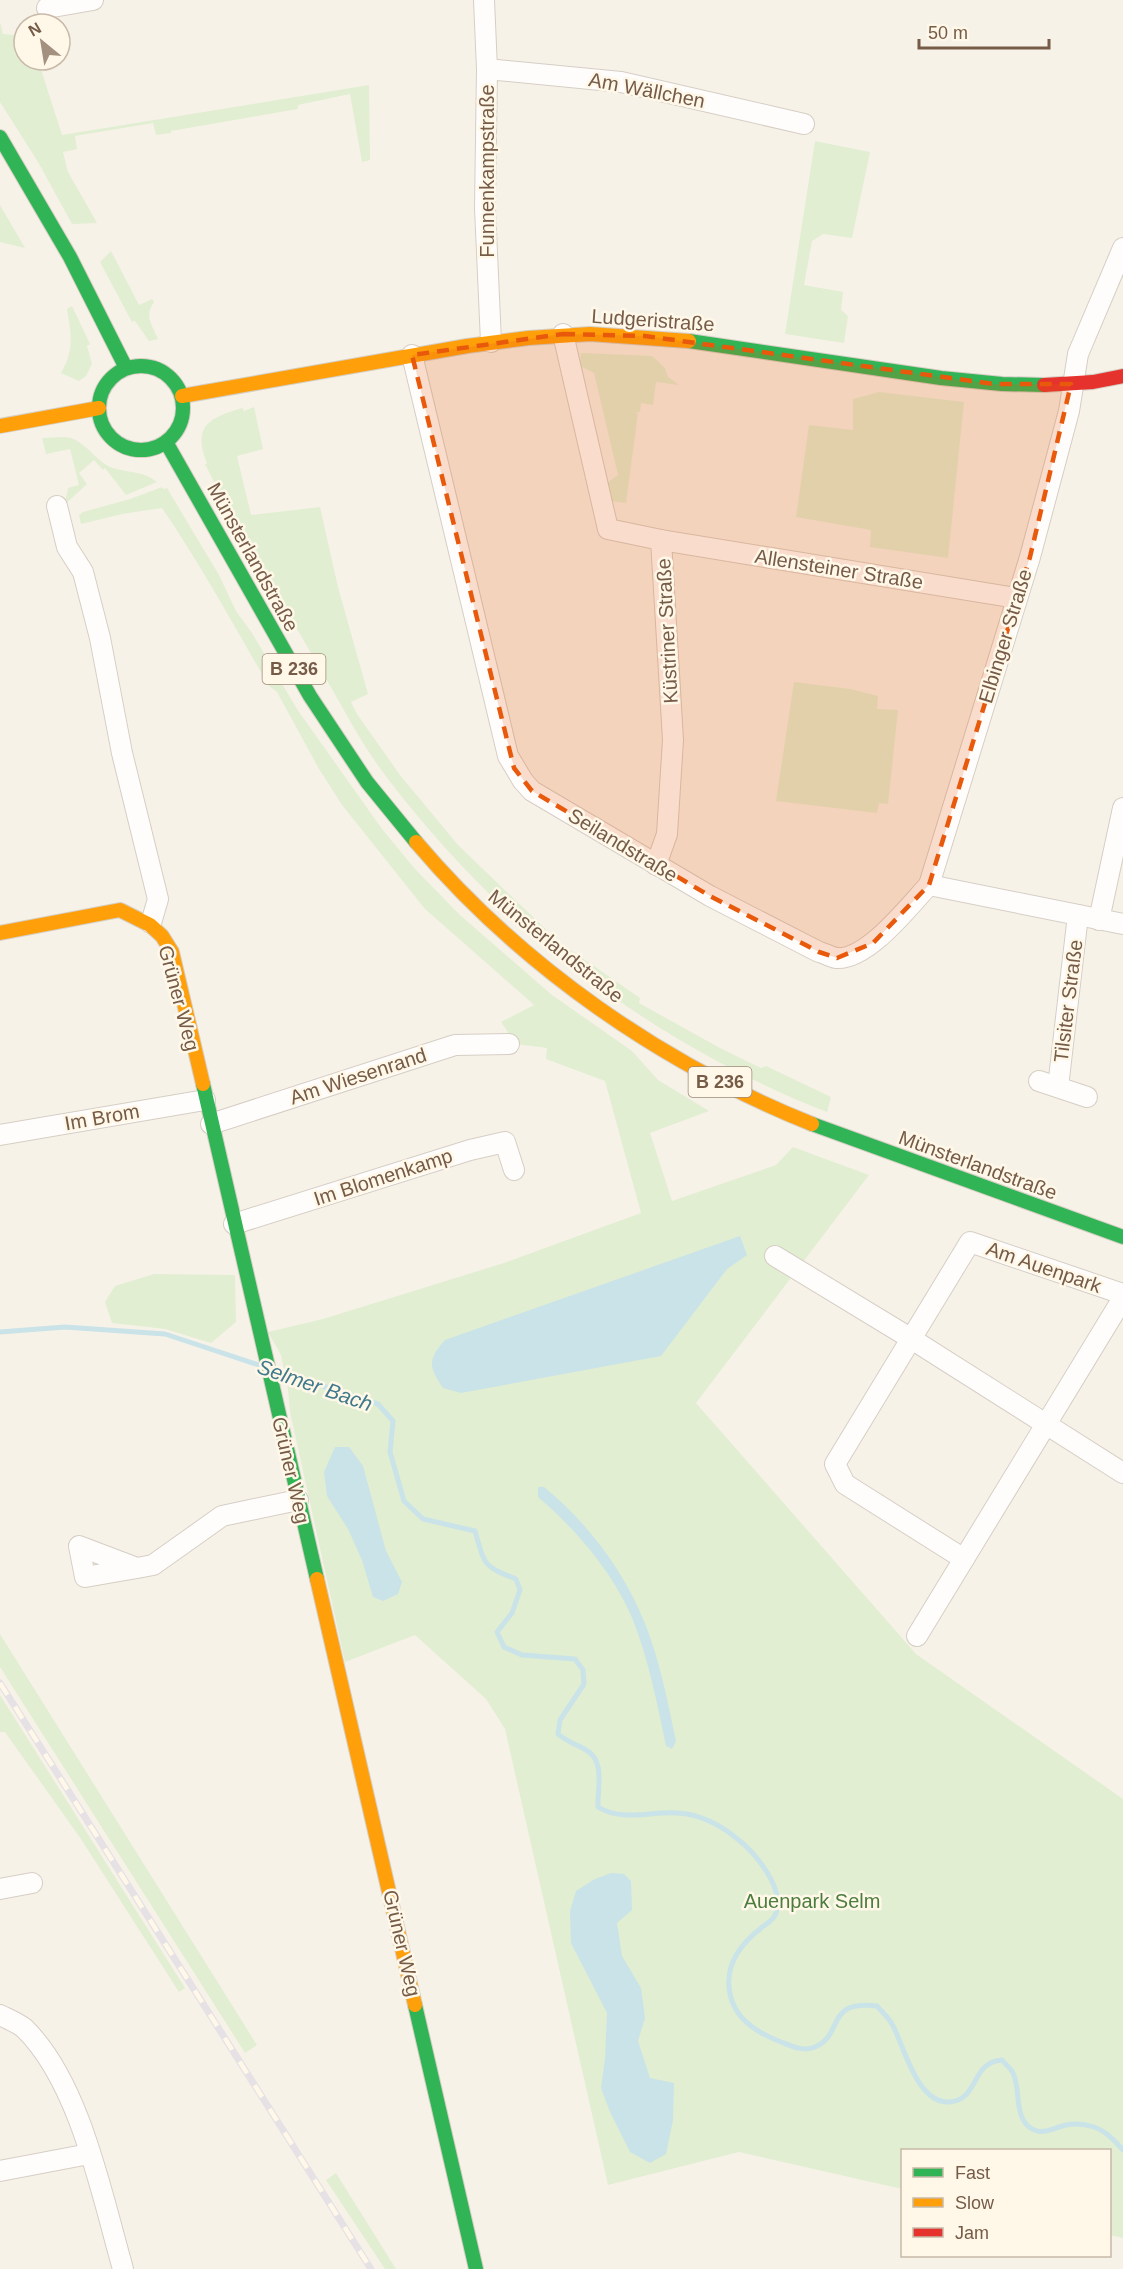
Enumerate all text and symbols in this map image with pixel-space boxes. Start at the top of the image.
north arrow [12,12,72,72]
scale bar [919,12,1050,50]
text: N [25,19,44,40]
text: 50 m [928,23,968,43]
street label: Am Wällchen [587,68,707,112]
street label: Funnenkampstraße [476,84,498,258]
street label: Ludgeristraße [591,305,715,335]
street label: Münsterlandstraße [203,479,303,635]
street label: Allensteiner Straße [753,545,925,593]
street label: Küstriner Straße [652,558,682,704]
street label: Elbinger Straße [974,566,1036,706]
road number: B 236 [262,654,326,684]
street label: Seilandstraße [564,804,682,886]
street label: Münsterlandstraße [484,885,628,1007]
street label: Tilsiter Straße [1050,938,1086,1064]
street label: Grüner Weg [154,943,204,1053]
street label: Am Wiesenrand [287,1044,429,1108]
road number: B 236 [688,1067,752,1097]
street label: Im Brom [63,1100,141,1134]
street label: Münsterlandstraße [896,1126,1060,1204]
street label: Im Blomenkamp [311,1144,455,1210]
street label: Am Auenpark [984,1237,1105,1297]
water label: Selmer Bach [254,1355,376,1415]
street label: Grüner Weg [268,1415,314,1525]
street label: Grüner Weg [379,1888,425,1998]
park label: Auenpark Selm [744,1890,880,1912]
legend [901,2149,1111,2257]
text: Fast [955,2163,990,2183]
text: Slow [955,2193,995,2213]
text: Jam [955,2223,989,2243]

